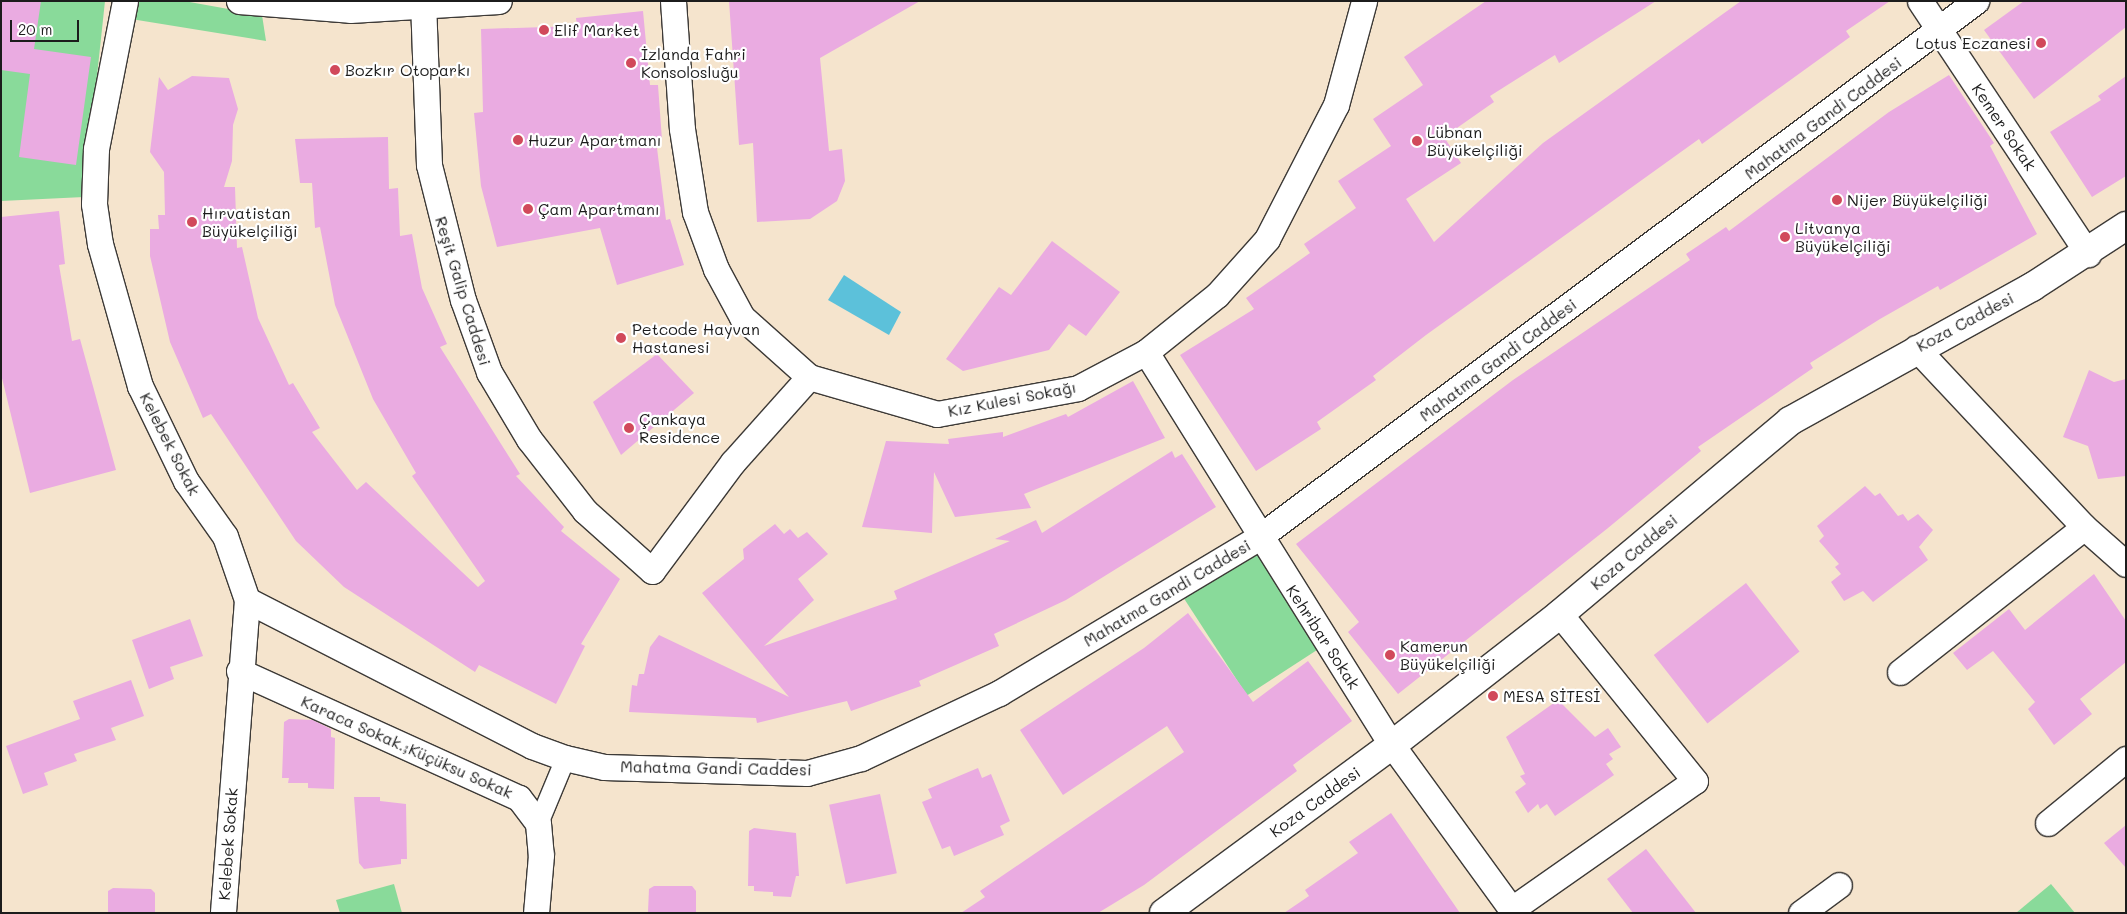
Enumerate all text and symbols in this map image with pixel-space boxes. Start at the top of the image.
scale bar [12,10,81,42]
text: 20 m [18,19,52,39]
place label: Elif Market [554,20,640,40]
marker: Elif Market [538,24,550,36]
place label: Lotus Eczanesi [1916,33,2031,53]
marker: Lotus Eczanesi [2035,37,2047,49]
place label: İzlanda Fahri Konsolosluğu [641,44,746,82]
street label: Mahatma Gandi Caddesi [1741,53,1905,183]
marker: İzlanda Fahri Konsolosluğu [625,57,637,69]
place label: Bozkır Otoparkı [345,60,471,80]
marker: Bozkır Otoparkı [329,64,341,76]
street label: Kemer Sokak [1968,80,2040,174]
place label: Lübnan Büyükelçiliği [1427,122,1523,160]
place label: Huzur Apartmanı [528,130,662,150]
marker: Huzur Apartmanı [512,134,524,146]
marker: Lübnan Büyükelçiliği [1411,135,1423,147]
place label: Nijer Büyükelçiliği [1847,190,1988,210]
marker: Nijer Büyükelçiliği [1831,194,1843,206]
place label: Çam Apartmanı [538,199,660,219]
place label: Hırvatistan Büyükelçiliği [202,203,298,241]
marker: Çam Apartmanı [522,203,534,215]
street label: Reşit Galip Caddesi [431,214,495,368]
marker: Hırvatistan Büyükelçiliği [186,216,198,228]
place label: Litvanya Büyükelçiliği [1795,218,1891,256]
marker: Litvanya Büyükelçiliği [1779,231,1791,243]
street label: Koza Caddesi [1913,288,2017,356]
street label: Mahatma Gandi Caddesi [1416,295,1580,425]
place label: Petcode Hayvan Hastanesi [632,319,760,357]
marker: Petcode Hayvan Hastanesi [614,331,628,345]
street label: Kız Kulesi Sokağı [946,377,1078,421]
street label: Kelebek Sokak [136,389,204,499]
place label: Çankaya Residence [639,409,720,447]
marker: Çankaya Residence [623,422,635,434]
street label: Koza Caddesi [1587,510,1681,594]
street label: Mahatma Gandi Caddesi [1080,535,1254,651]
street label: Kehribar Sokak [1282,581,1364,693]
place label: Kamerun Büyükelçiliği [1400,636,1496,674]
marker: Kamerun Büyükelçiliği [1384,649,1396,661]
place label: MESA SİTESİ [1503,686,1600,706]
marker: MESA SİTESİ [1487,690,1499,702]
street label: Karaca Sokak.;Küçüksu Sokak [298,691,516,803]
street label: Mahatma Gandi Caddesi [620,757,812,779]
street label: Koza Caddesi [1266,763,1364,841]
street label: Kelebek Sokak [214,787,242,901]

